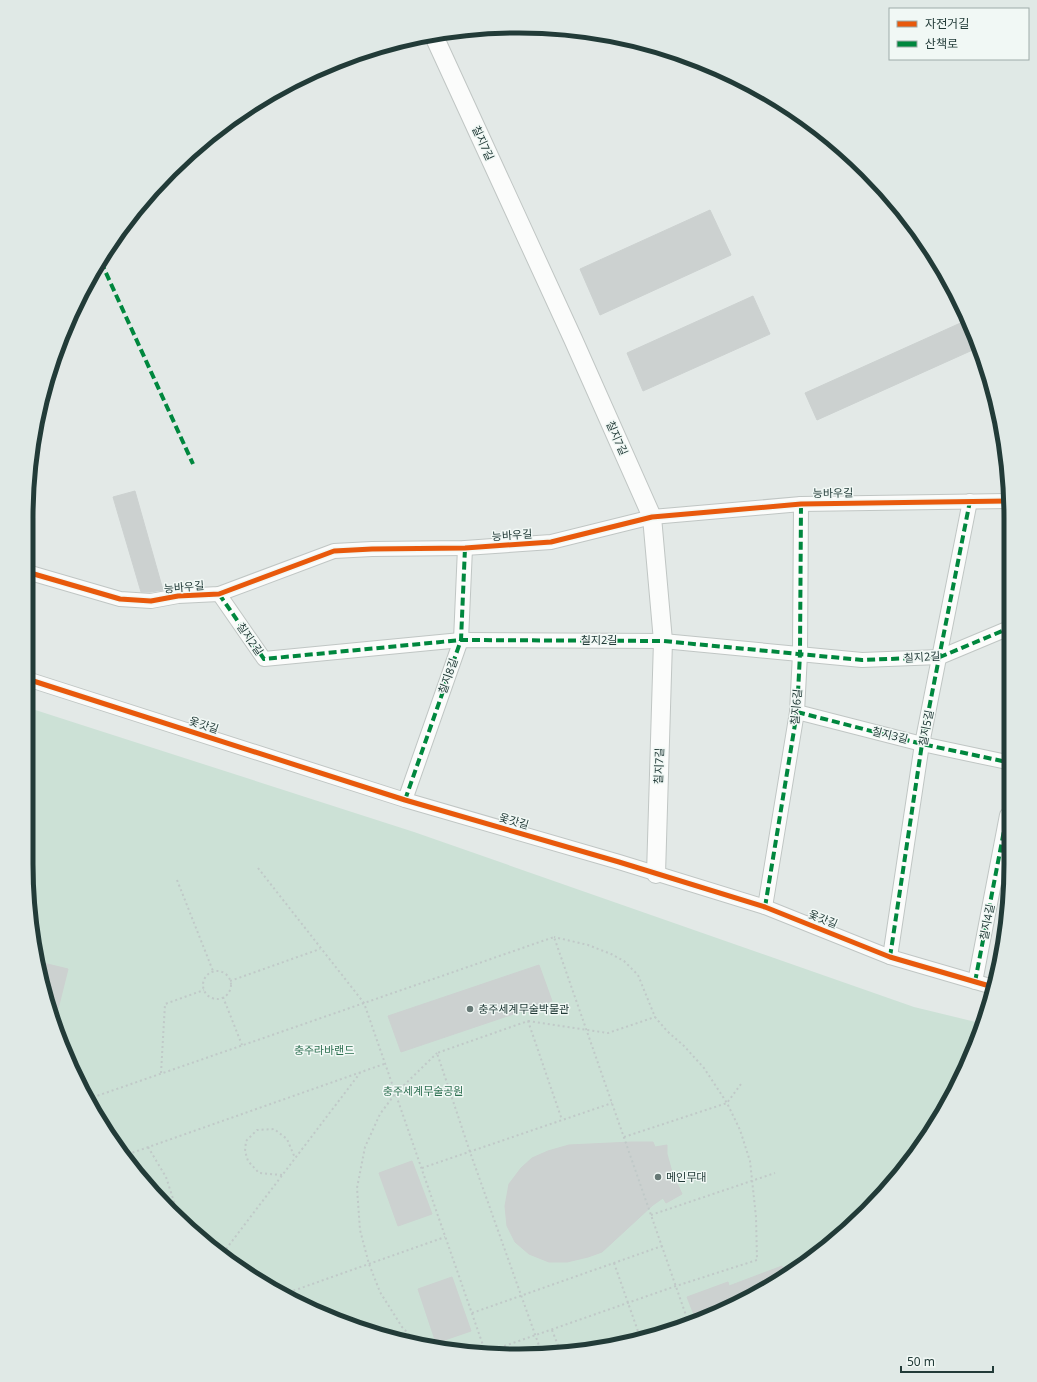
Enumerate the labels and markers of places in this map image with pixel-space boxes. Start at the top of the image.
place label: 충주세계무술박물관 [478,1001,569,1016]
marker: 충주세계무술박물관 [465,1004,475,1014]
place label: 메인무대 [666,1169,706,1184]
marker: 메인무대 [653,1172,663,1182]

